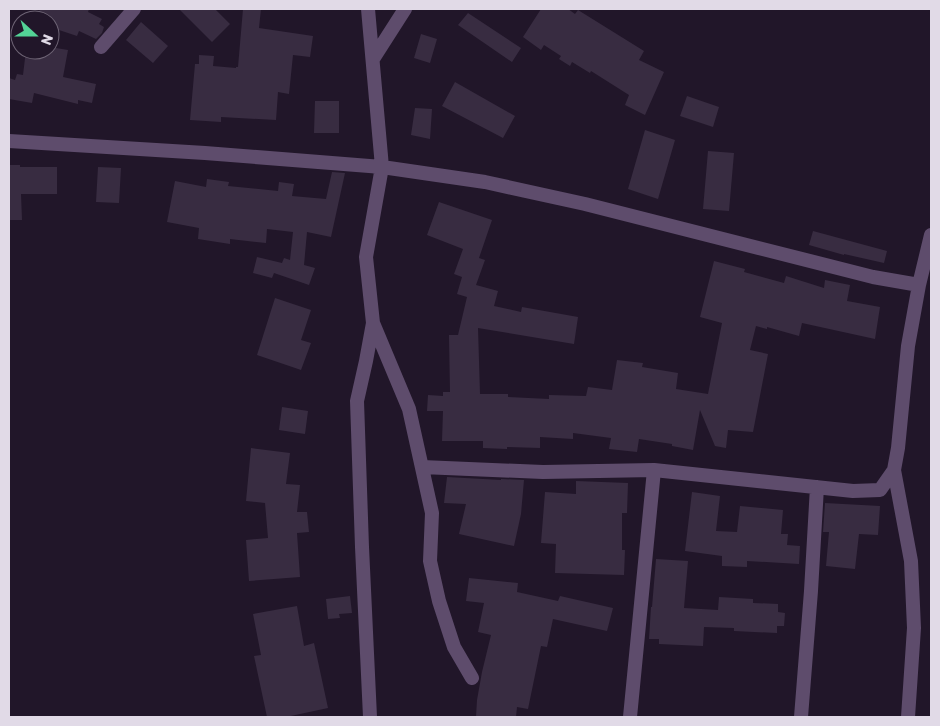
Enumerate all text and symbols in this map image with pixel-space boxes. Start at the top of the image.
north arrow [10,10,60,60]
text: N [37,32,56,47]

